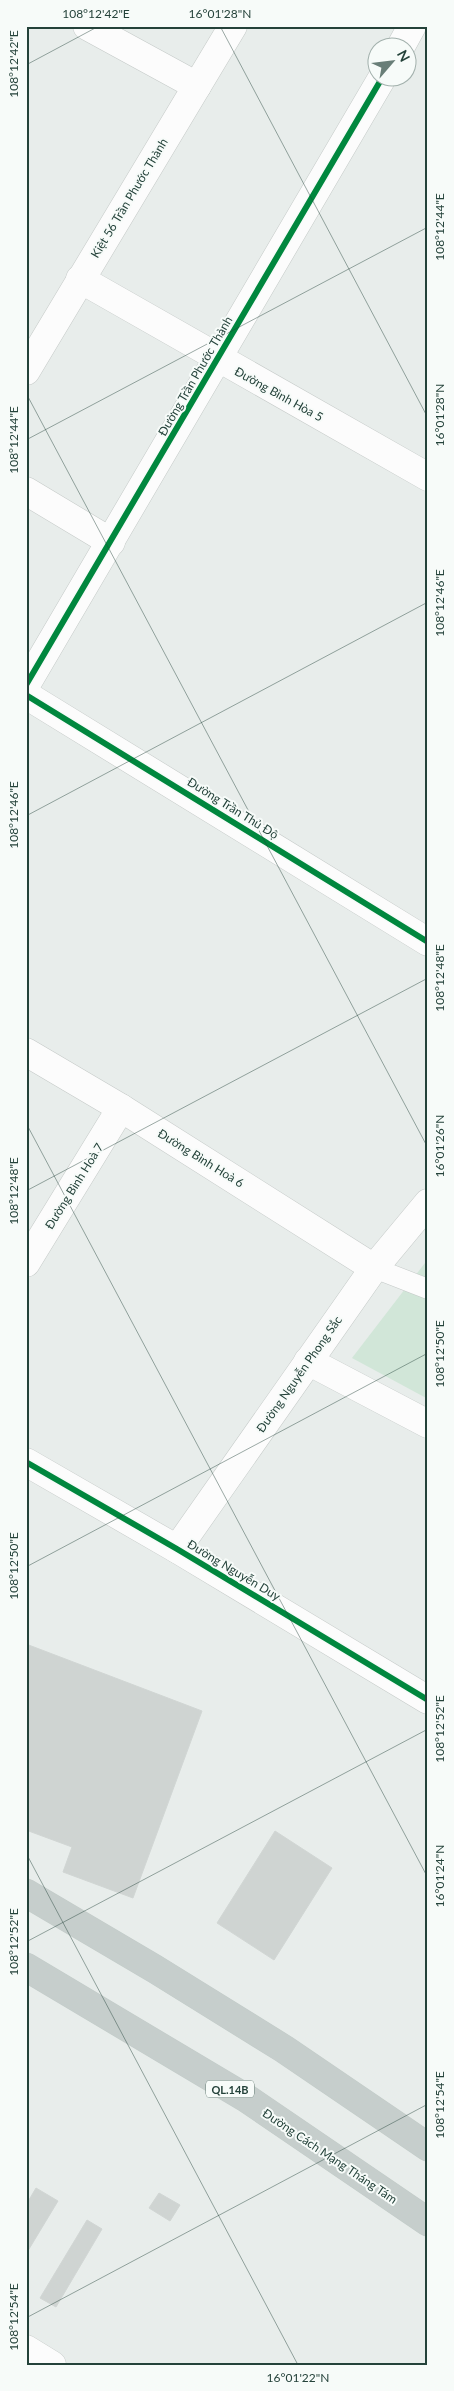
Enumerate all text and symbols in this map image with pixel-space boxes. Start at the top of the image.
text: 108°12'42"E [62,6,130,21]
text: 16°01'28"N [189,6,251,21]
text: 108°12'42"E [6,30,21,98]
north arrow [366,38,416,88]
text: N [394,47,414,64]
street label: Kiệt 56 Trần Phước Thành [87,135,171,261]
text: 108°12'44"E [432,193,447,261]
street label: Đường Trần Phước Thành [155,313,235,439]
street label: Đường Bình Hòa 5 [232,363,326,425]
text: 16°01'28"N [432,384,447,446]
text: 108°12'44"E [6,406,21,474]
text: 108°12'46"E [432,569,447,637]
street label: Đường Trần Thủ Độ [185,774,281,842]
text: 108°12'46"E [6,781,21,849]
text: 108°12'48"E [432,944,447,1012]
text: 16°01'26"N [432,1115,447,1177]
street label: Đường Bình Hoà 6 [155,1125,247,1191]
street label: Đường Bình Hoà 7 [41,1140,107,1232]
text: 108°12'48"E [6,1157,21,1225]
street label: Đường Nguyễn Phong Sắc [253,1313,345,1435]
text: 108°12'50"E [432,1320,447,1388]
text: 108°12'50"E [6,1532,21,1600]
street label: Đường Nguyễn Duy [185,1536,284,1604]
text: 108°12'52"E [432,1695,447,1763]
text: 16°01'24"N [432,1845,447,1907]
text: 108°12'52"E [6,1908,21,1976]
text: 108°12'54"E [432,2071,447,2139]
road number: QL.14B [206,2080,254,2098]
street label: Đường Cách Mạng Tháng Tám [260,2105,400,2207]
text: 108°12'54"E [6,2283,21,2351]
text: 16°01'22"N [267,2370,329,2385]

